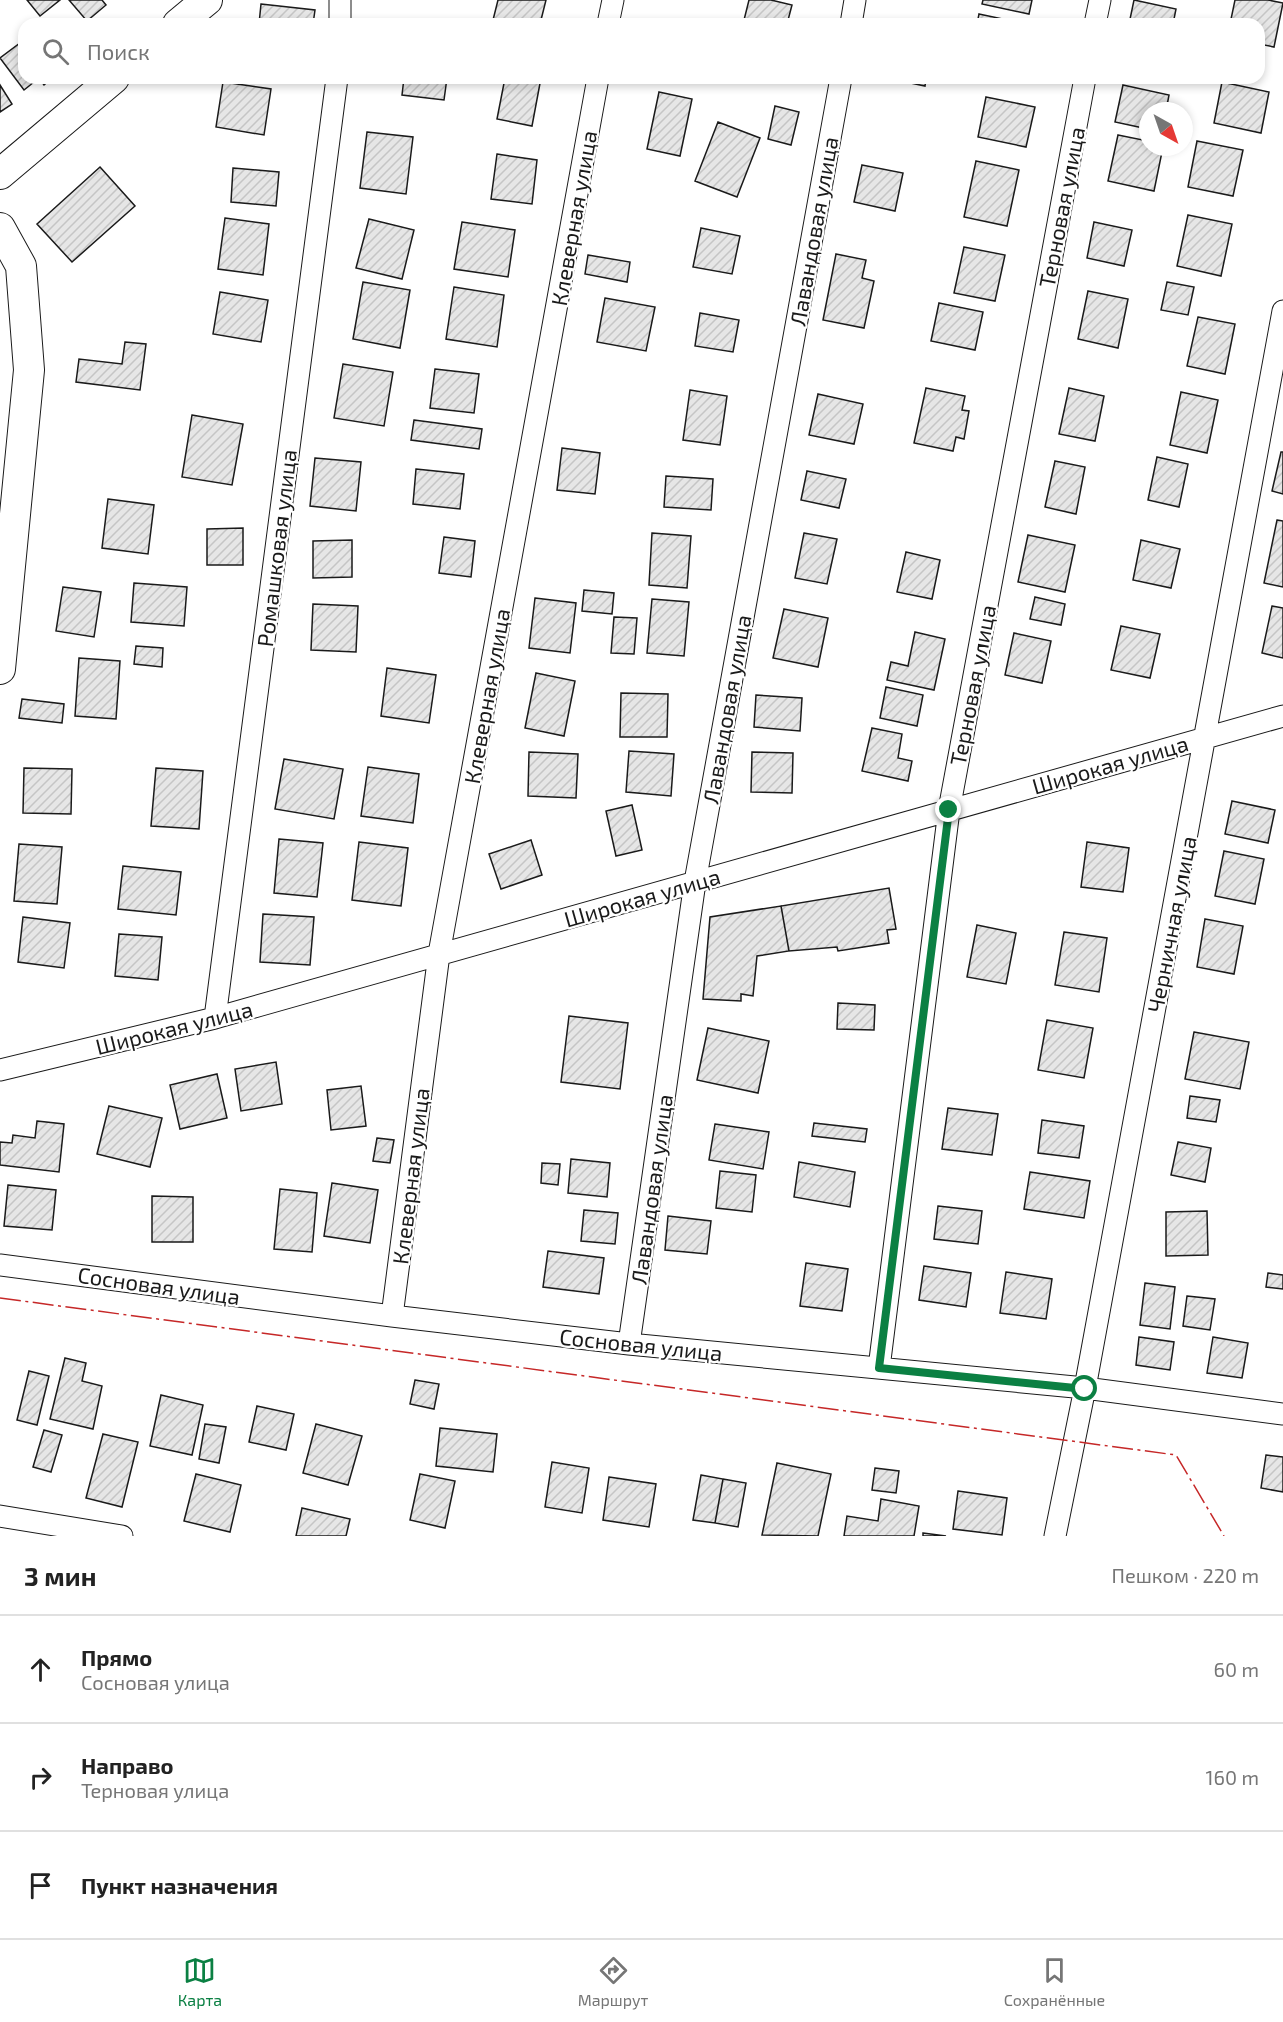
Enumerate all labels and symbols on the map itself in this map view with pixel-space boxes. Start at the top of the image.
north arrow [1139,102,1193,156]
street label: Терновая улица [1033,124,1090,290]
street label: Клеверная улица [545,128,602,308]
street label: Лавандовая улица [784,134,843,328]
street label: Ромашковая улица [251,448,302,648]
street label: Терновая улица [944,602,1001,768]
street label: Клеверная улица [458,606,515,786]
street label: Лавандовая улица [697,612,756,806]
street label: Широкая улица [1029,729,1191,800]
route end [935,796,961,822]
street label: Черничная улица [1141,834,1202,1015]
street label: Широкая улица [561,862,723,933]
street label: Широкая улица [93,995,255,1060]
street label: Клеверная улица [386,1086,435,1266]
street label: Лавандовая улица [625,1092,678,1286]
street label: Сосновая улица [76,1261,242,1310]
street label: Сосновая улица [558,1323,724,1366]
route start [1071,1375,1097,1401]

